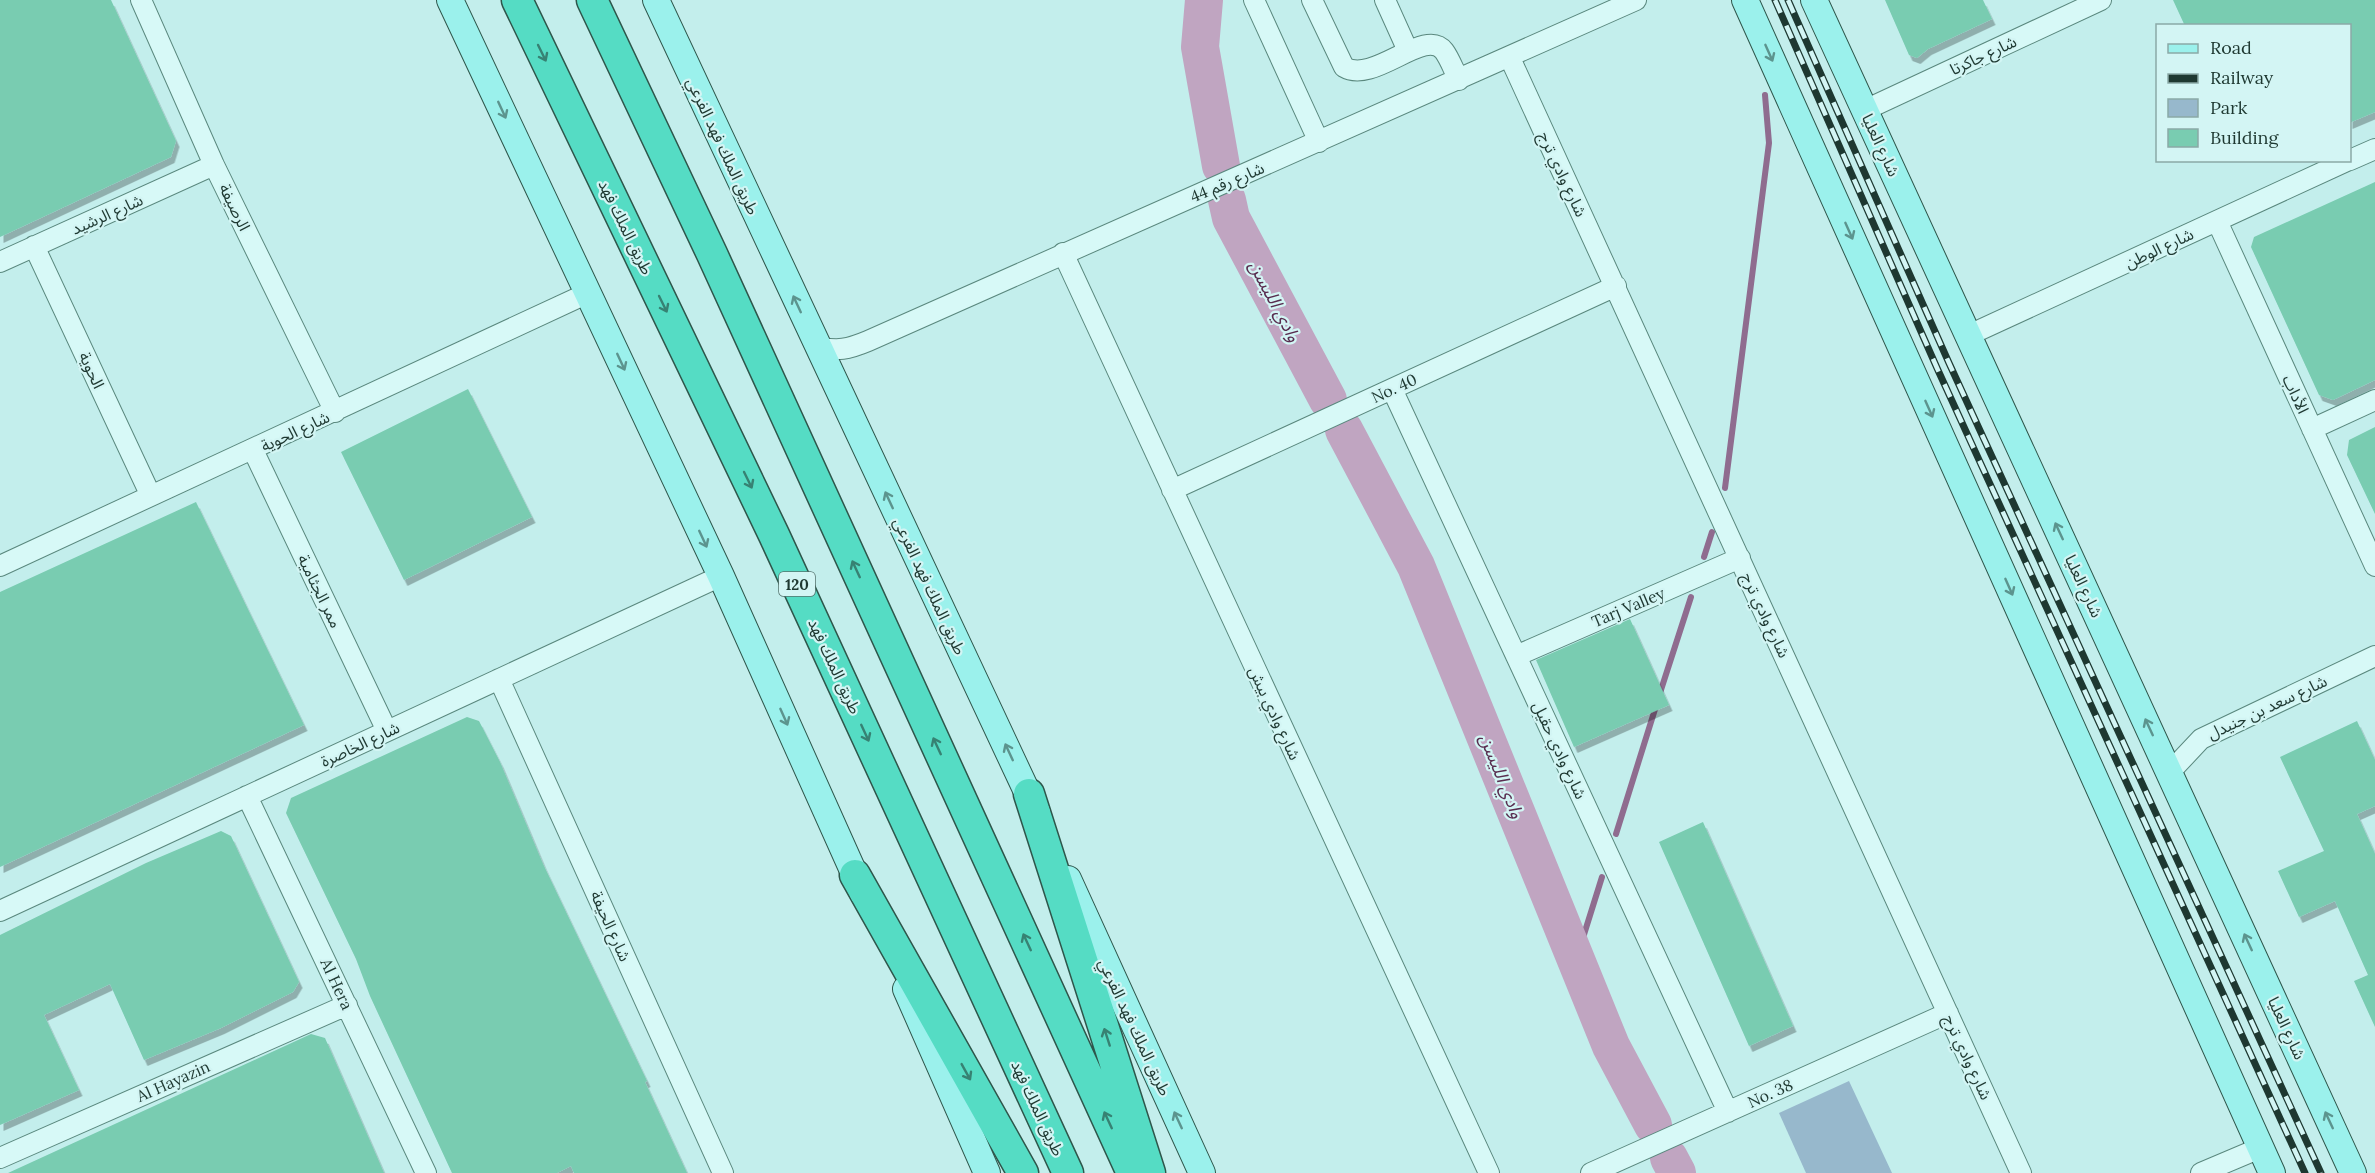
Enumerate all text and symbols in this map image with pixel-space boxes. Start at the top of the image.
legend [2156,24,2351,162]
street label: شارع جاكرتا [1946,31,2021,82]
text: Road [2210,36,2252,59]
one-way arrow [537,43,549,61]
one-way arrow [1764,44,1776,62]
text: Railway [2210,66,2274,89]
street label: طريق الملك فهد الفرعي [680,74,764,219]
text: Park [2210,96,2248,119]
one-way arrow [496,100,508,118]
street label: شارع العليا [1855,110,1904,181]
text: Building [2210,126,2280,149]
street label: شارع وادي ترج [1532,128,1591,221]
street label: شارع رقم 44 [1187,157,1268,209]
street label: طريق الملك فهد [593,176,658,278]
street label: الرصيفة [215,180,255,234]
street label: شارع الرشيد [68,189,147,241]
one-way arrow [1844,222,1855,240]
street label: شارع الوطن [2121,223,2198,275]
water label: وادي الليسن [1241,256,1306,347]
one-way arrow [658,295,670,313]
one-way arrow [790,296,802,314]
street label: الحوية [75,348,109,392]
one-way arrow [615,353,627,371]
street label: No. 40 [1368,369,1420,407]
street label: الأداب [2278,371,2314,417]
one-way arrow [1924,400,1935,418]
street label: شارع الحوية [257,406,334,458]
one-way arrow [742,470,754,488]
one-way arrow [883,491,895,509]
street label: طريق الملك فهد الفرعي [887,514,971,659]
one-way arrow [2053,522,2064,540]
one-way arrow [698,529,710,547]
street label: ممر الجثامية [294,551,346,631]
street label: شارع العليا [2058,551,2107,622]
one-way arrow [850,560,862,578]
street label: شارع وادي ترج [1735,569,1794,662]
road number: 120 [779,572,815,596]
one-way arrow [2003,578,2015,596]
street label: Tarj Valley [1588,582,1668,631]
street label: طريق الملك فهد [803,615,866,718]
street label: شارع وادي بيش [1242,663,1305,764]
street label: شارع سعد بن جنيدل [2204,671,2331,746]
street label: شارع وادي حقيل [1526,698,1591,803]
one-way arrow [778,707,790,725]
street label: شارع الخاصرة [317,717,404,774]
one-way arrow [2143,718,2154,736]
one-way arrow [860,723,872,741]
water label: وادي الليسن [1472,730,1529,823]
one-way arrow [931,737,942,755]
one-way arrow [1002,743,1014,761]
street label: شارع الحيفة [584,888,635,966]
one-way arrow [1021,934,1032,952]
one-way arrow [2242,934,2253,952]
street label: Al Hera [316,954,358,1013]
street label: طريق الملك فهد الفرعي [1092,955,1176,1100]
street label: شارع العليا [2261,993,2310,1064]
street label: شارع وادي ترج [1937,1011,1996,1104]
one-way arrow [1100,1028,1111,1047]
street label: Al Hayazin [132,1056,213,1106]
street label: طريق الملك فهد [1006,1057,1069,1160]
one-way arrow [960,1063,972,1080]
street label: No. 38 [1744,1074,1796,1112]
one-way arrow [1102,1111,1114,1129]
one-way arrow [1171,1111,1183,1129]
one-way arrow [2323,1111,2334,1129]

